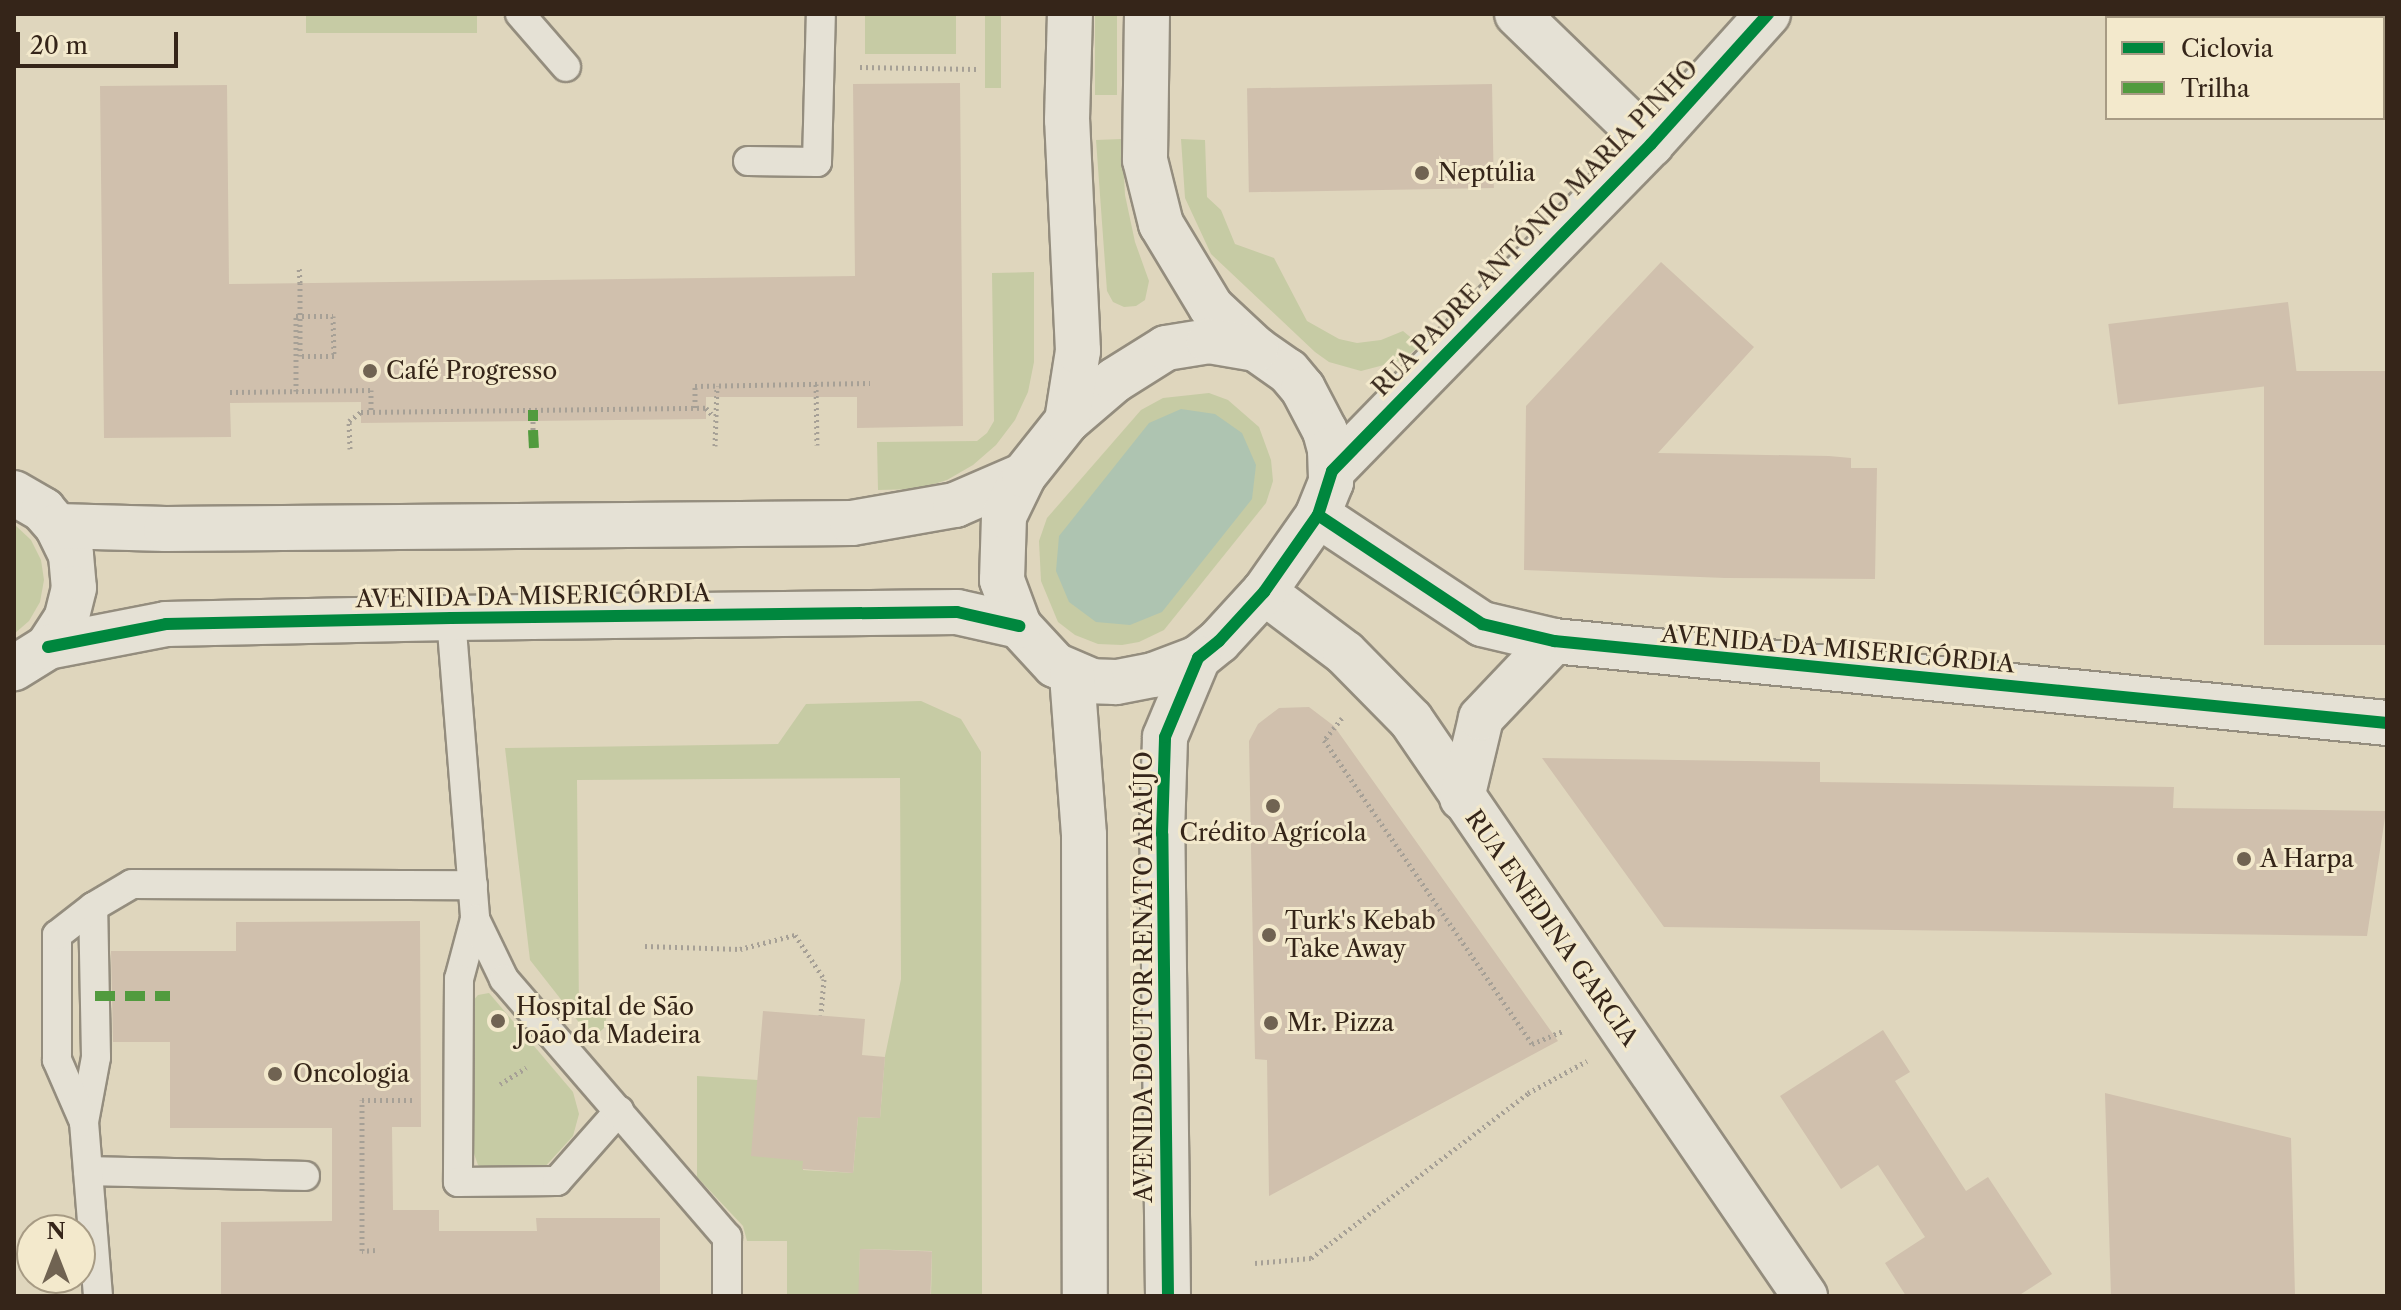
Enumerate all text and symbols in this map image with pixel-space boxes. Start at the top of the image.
scale bar [20,16,182,66]
legend [2105,16,2385,120]
text: 20 m [30,31,88,60]
text: Ciclovia [2181,34,2274,63]
street label: RUA PADRE ANTÓNIO MARIA PINHO [1365,53,1705,403]
text: Trilha [2181,74,2250,103]
place label: Neptúlia [1438,159,1535,187]
marker: Neptúlia [1413,164,1431,182]
place label: Café Progresso [386,357,557,385]
marker: Café Progresso [361,362,379,380]
street label: AVENIDA DA MISERICÓRDIA [354,578,712,614]
street label: AVENIDA DA MISERICÓRDIA [1659,619,2017,679]
street label: AVENIDA DOUTOR RENATO ARAÚJO [1130,750,1158,1204]
marker: Crédito Agrícola [1264,797,1282,815]
street label: RUA ENEDINA GARCIA [1459,804,1645,1052]
place label: Crédito Agrícola [1179,819,1367,847]
place label: A Harpa [2260,845,2355,873]
marker: A Harpa [2235,850,2253,868]
place label: Turk's Kebab Take Away [1285,907,1436,963]
marker: Turk's Kebab Take Away [1260,926,1278,944]
place label: Hospital de São João da Madeira [516,993,701,1049]
place label: Mr. Pizza [1287,1009,1394,1037]
marker: Hospital de São João da Madeira [487,1010,509,1032]
marker: Mr. Pizza [1262,1014,1280,1032]
place label: Oncologia [293,1060,410,1088]
marker: Oncologia [264,1063,286,1085]
north arrow [16,1214,96,1294]
text: N [46,1218,66,1245]

